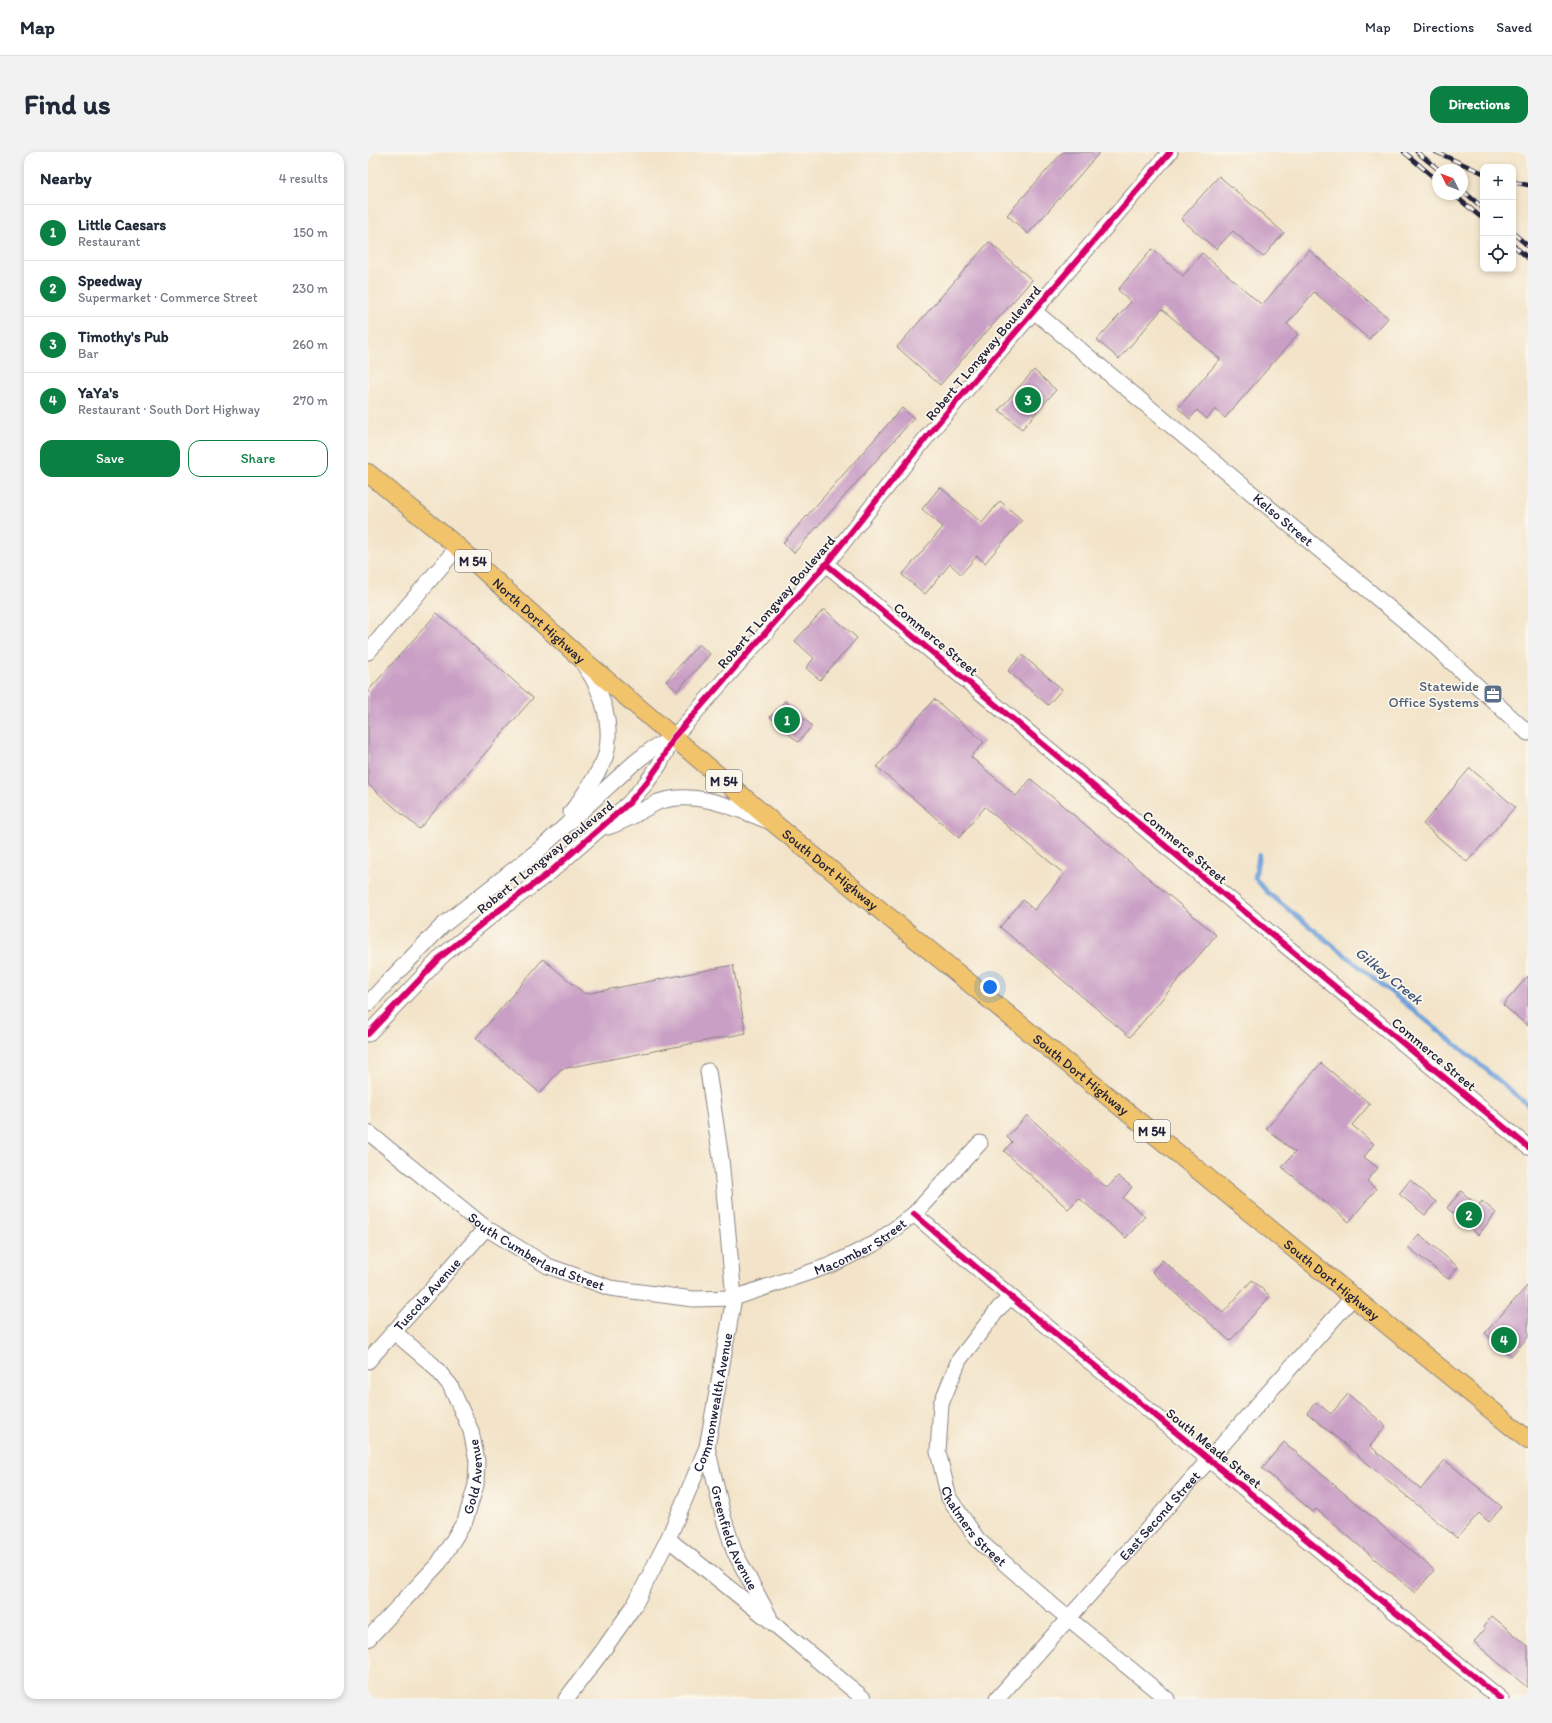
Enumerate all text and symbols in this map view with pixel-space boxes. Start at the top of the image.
text: Map [20,16,55,39]
text: Map [1365,19,1391,36]
text: Directions [1413,19,1474,36]
text: Saved [1496,19,1532,36]
button: Directions [1430,86,1528,123]
text: Find us [24,87,111,121]
north arrow [1432,164,1468,200]
map controls [1480,164,1516,272]
button: + [1480,164,1516,200]
text: Nearby [40,168,92,188]
text: 4 results [279,171,328,186]
button: − [1480,200,1516,236]
text: Little Caesars [78,216,166,234]
text: 1 [50,225,56,240]
text: 150 m [293,225,328,240]
text: Restaurant [78,234,140,249]
button: locate [1480,236,1516,272]
text: Speedway [78,272,142,290]
text: 2 [50,281,56,296]
text: 230 m [292,281,328,296]
street label: Robert T Longway Boulevard [922,282,1045,424]
text: Supermarket · Commerce Street [78,290,258,305]
text: Timothy's Pub [78,328,169,346]
text: 3 [49,337,57,352]
text: 260 m [292,337,328,352]
text: Bar [78,346,98,361]
text: YaYa's [78,384,119,402]
pin: 3 [1015,385,1041,415]
text: 4 [49,393,57,408]
text: 270 m [293,393,328,408]
text: Restaurant · South Dort Highway [78,402,260,417]
button: Save [40,440,180,477]
button: Share [188,440,328,477]
street label: Kelso Street [1249,490,1317,550]
street label: Robert T Longway Boulevard [714,532,839,672]
road number: M 54 [455,550,491,572]
street label: North Dort Highway [489,574,589,667]
street label: Commerce Street [890,599,981,680]
place label: Statewide Office Systems [1388,678,1479,711]
office icon: Statewide Office Systems [1482,683,1504,705]
pin: 1 [774,705,800,735]
road number: M 54 [706,770,742,792]
street label: Robert T Longway Boulevard [474,797,617,918]
street label: Commerce Street [1139,807,1230,888]
street label: South Dort Highway [779,825,882,914]
water label: Gilkey Creek [1352,943,1427,1009]
your location [980,977,1000,997]
street label: Commerce Street [1388,1014,1479,1095]
street label: South Dort Highway [1029,1030,1133,1119]
road number: M 54 [1134,1120,1170,1142]
pin: 2 [1456,1200,1482,1230]
street label: South Cumberland Street [464,1209,607,1294]
street label: Macomber Street [812,1215,910,1279]
street label: South Dort Highway [1280,1236,1383,1325]
street label: Tuscola Avenue [390,1254,465,1335]
pin: 4 [1491,1325,1517,1355]
street label: Commonwealth Avenue [689,1331,737,1475]
street label: South Meade Street [1162,1405,1265,1492]
street label: Gold Avenue [460,1437,486,1516]
street label: East Second Street [1116,1468,1204,1564]
street label: Greenfield Avenue [707,1484,762,1593]
street label: Chalmers Street [937,1484,1010,1570]

